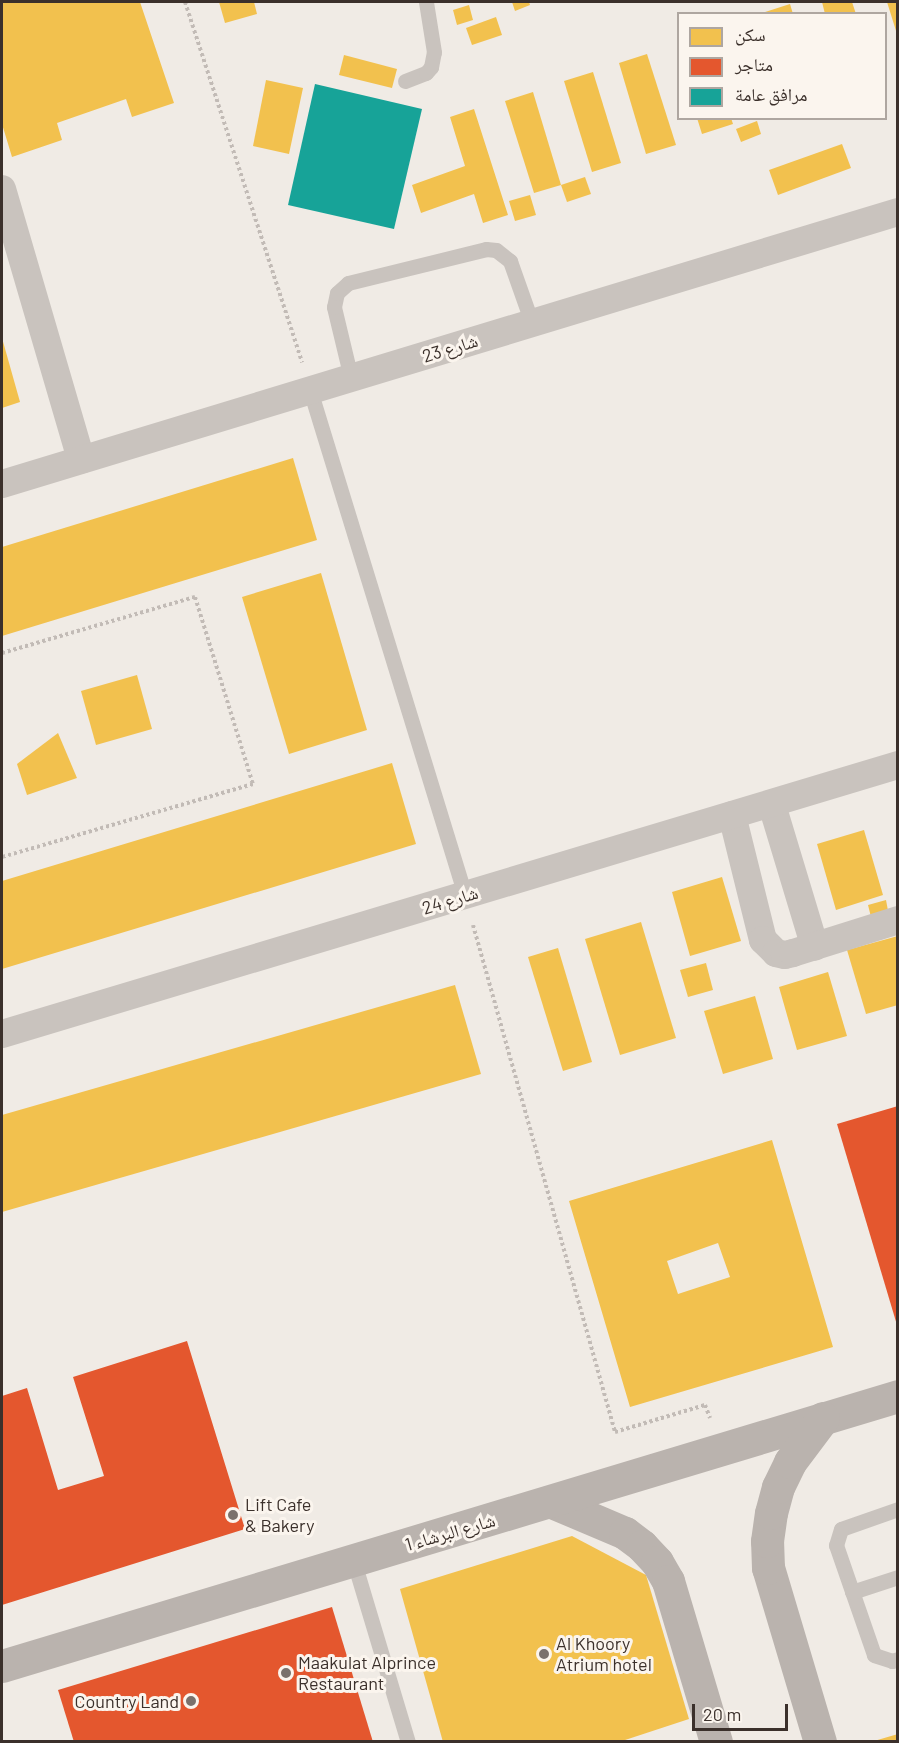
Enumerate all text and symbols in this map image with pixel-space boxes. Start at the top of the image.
legend [677,12,887,120]
text: سكن [735,23,766,45]
text: متاجر [735,53,773,75]
text: مرافق عامة [735,83,807,105]
street label: شارع 23 [420,329,480,367]
street label: شارع 24 [419,881,481,919]
place label: Lift Cafe & Bakery [245,1494,314,1537]
marker: Lift Cafe & Bakery [226,1508,240,1522]
street label: شارع البرشاء 1 [403,1509,497,1555]
place label: Al Khoory Atrium hotel [556,1633,652,1676]
marker: Al Khoory Atrium hotel [537,1647,551,1661]
place label: Maakulat Alprince Restaurant [298,1652,436,1694]
marker: Maakulat Alprince Restaurant [279,1666,293,1680]
place label: Country Land [75,1690,179,1712]
scale bar [695,1692,791,1730]
marker: Country Land [184,1694,198,1708]
text: 20 m [703,1703,741,1725]

